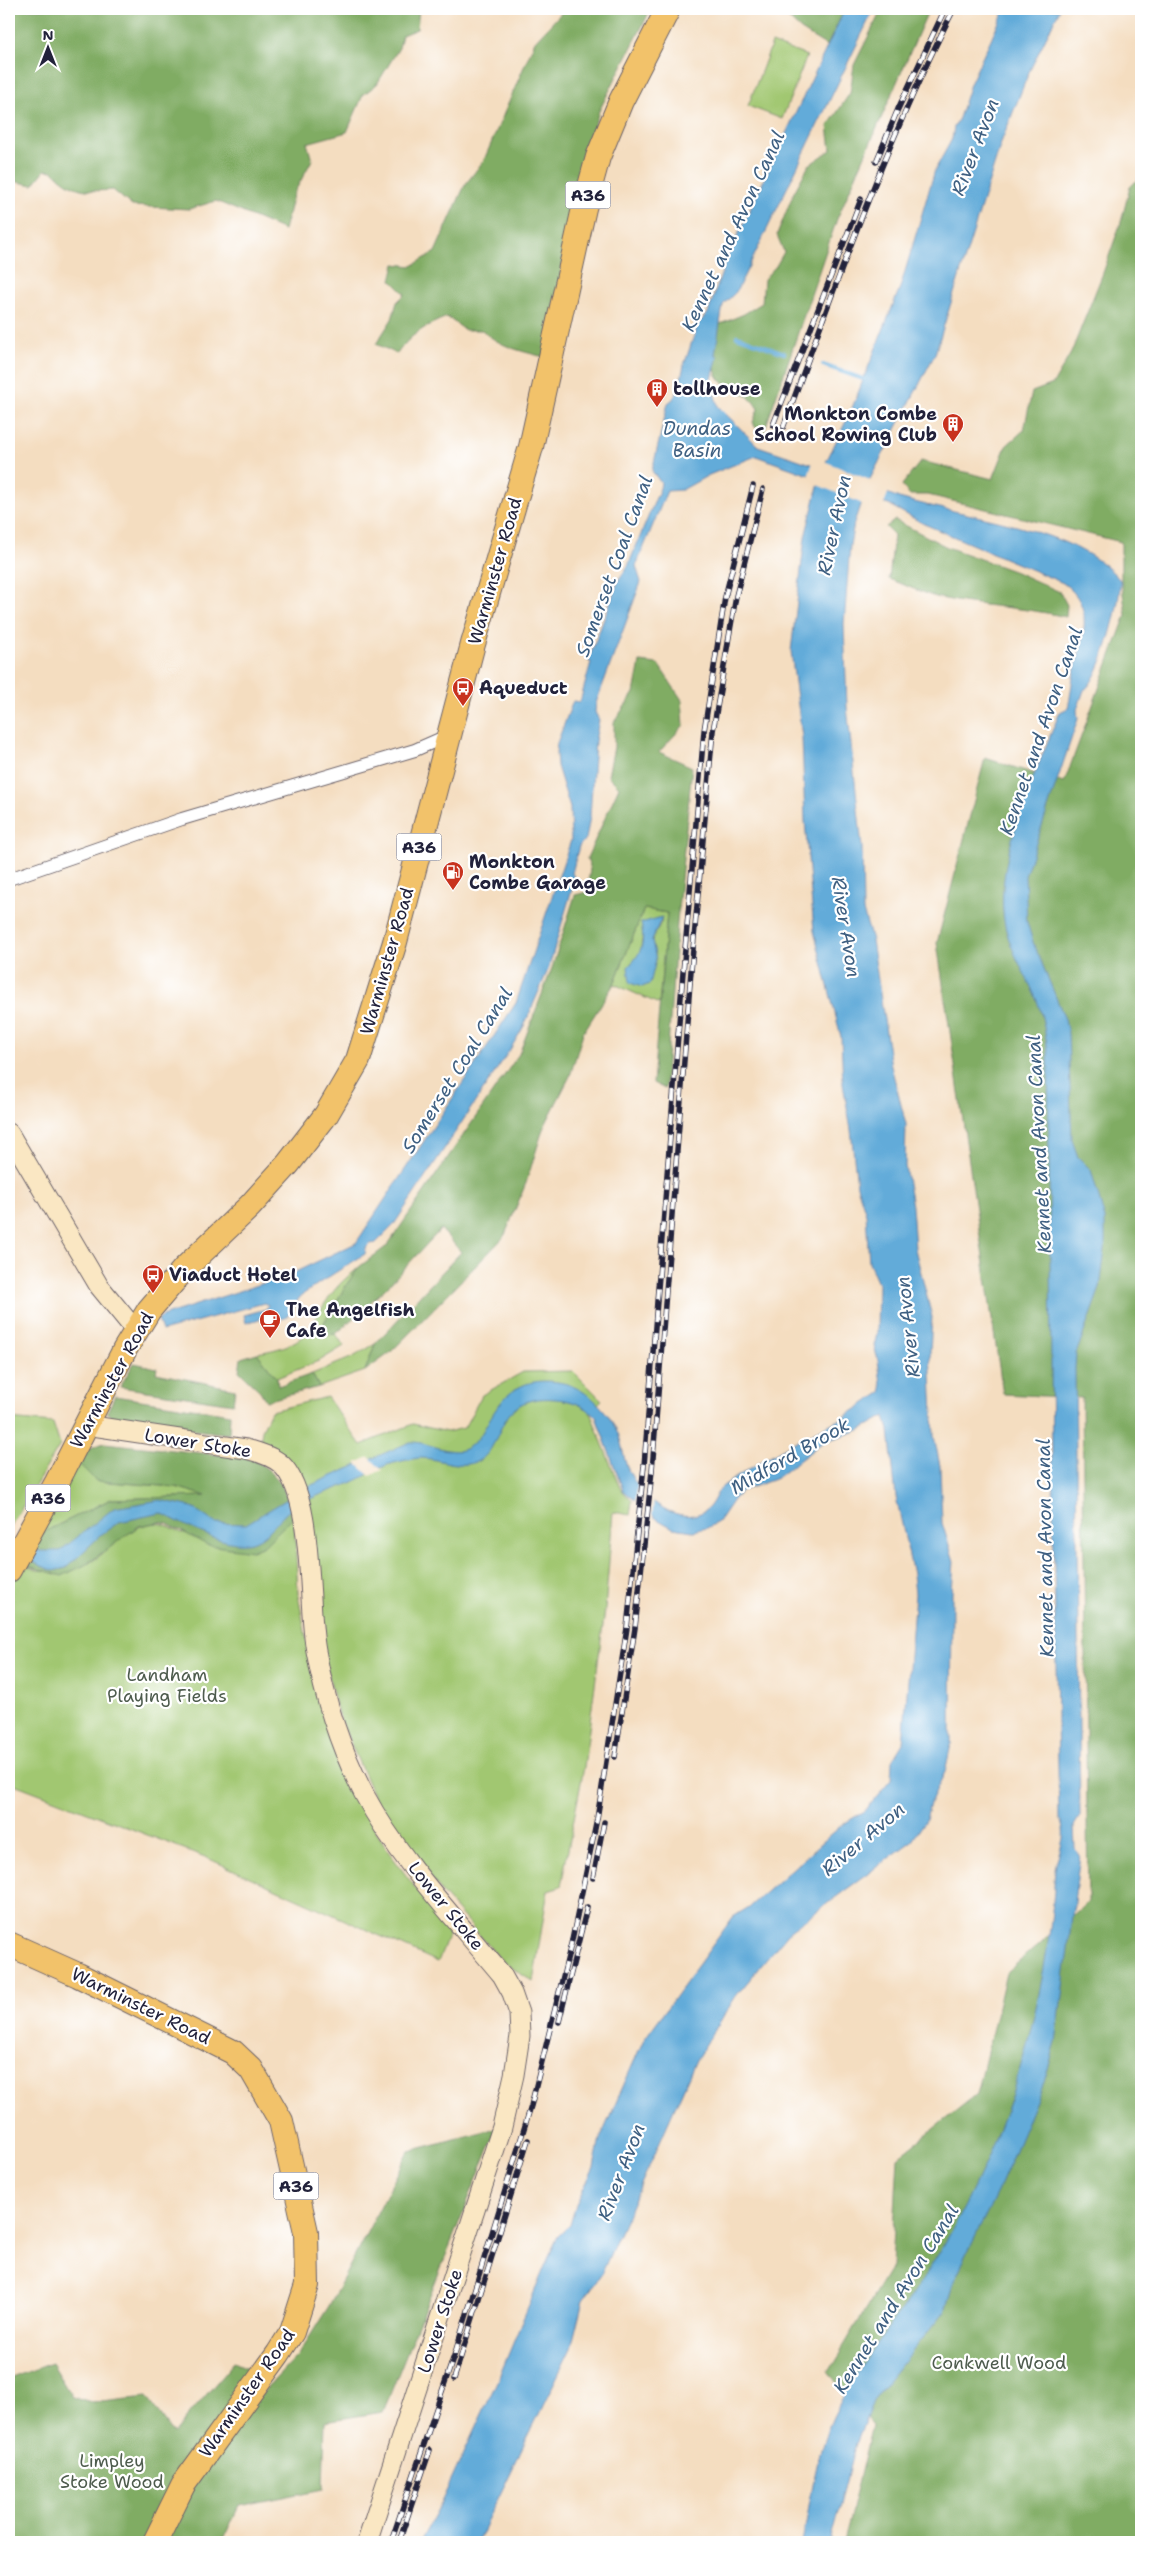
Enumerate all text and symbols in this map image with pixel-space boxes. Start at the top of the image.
north arrow [22,22,72,72]
text: N [42,26,54,44]
water label: River Avon [945,95,1005,199]
water label: Kennet and Avon Canal [675,127,791,335]
road number: A36 [566,182,610,208]
building icon: tollhouse [645,377,669,408]
place label: tollhouse [673,377,761,401]
place label: Monkton Combe School Rowing Club [754,402,937,447]
building icon: Monkton Combe School Rowing Club [941,412,965,443]
water label: Dundas Basin [663,416,731,463]
water label: Somerset Coal Canal [570,472,658,660]
water label: River Avon [811,473,857,577]
street label: Warminster Road [462,495,528,647]
water label: Kennet and Avon Canal [994,623,1088,839]
bus stop icon: Aqueduct [451,676,475,707]
place label: Aqueduct [479,676,568,700]
road number: A36 [396,834,442,860]
place label: Monkton Combe Garage [469,850,606,895]
fuel station icon: Monkton Combe Garage [441,860,465,891]
water label: River Avon [826,875,866,979]
street label: Warminster Road [354,885,420,1037]
water label: Somerset Coal Canal [396,982,518,1158]
water label: Kennet and Avon Canal [1021,1034,1057,1254]
bus stop icon: Viaduct Hotel [141,1263,165,1294]
place label: Viaduct Hotel [169,1263,297,1287]
water label: River Avon [890,1275,926,1379]
place label: The Angelfish Cafe [286,1298,415,1343]
street label: Warminster Road [65,1308,159,1452]
cafe icon: The Angelfish Cafe [258,1308,282,1339]
water label: Midford Brook [726,1412,854,1500]
street label: Lower Stoke [143,1423,253,1463]
water label: Kennet and Avon Canal [1031,1438,1059,1658]
road number: A36 [26,1485,70,1512]
park label: Landham Playing Fields [107,1663,227,1708]
water label: River Avon [816,1797,910,1881]
street label: Lower Stoke [403,1857,489,1955]
street label: Warminster Road [67,1962,215,2050]
water label: River Avon [591,2120,651,2224]
road number: A36 [274,2172,318,2200]
water label: Kennet and Avon Canal [827,2200,965,2398]
street label: Lower Stoke [412,2266,468,2376]
street label: Warminster Road [194,2324,300,2462]
park label: Conkwell Wood [932,2351,1066,2375]
park label: Limpley Stoke Wood [60,2449,164,2494]

